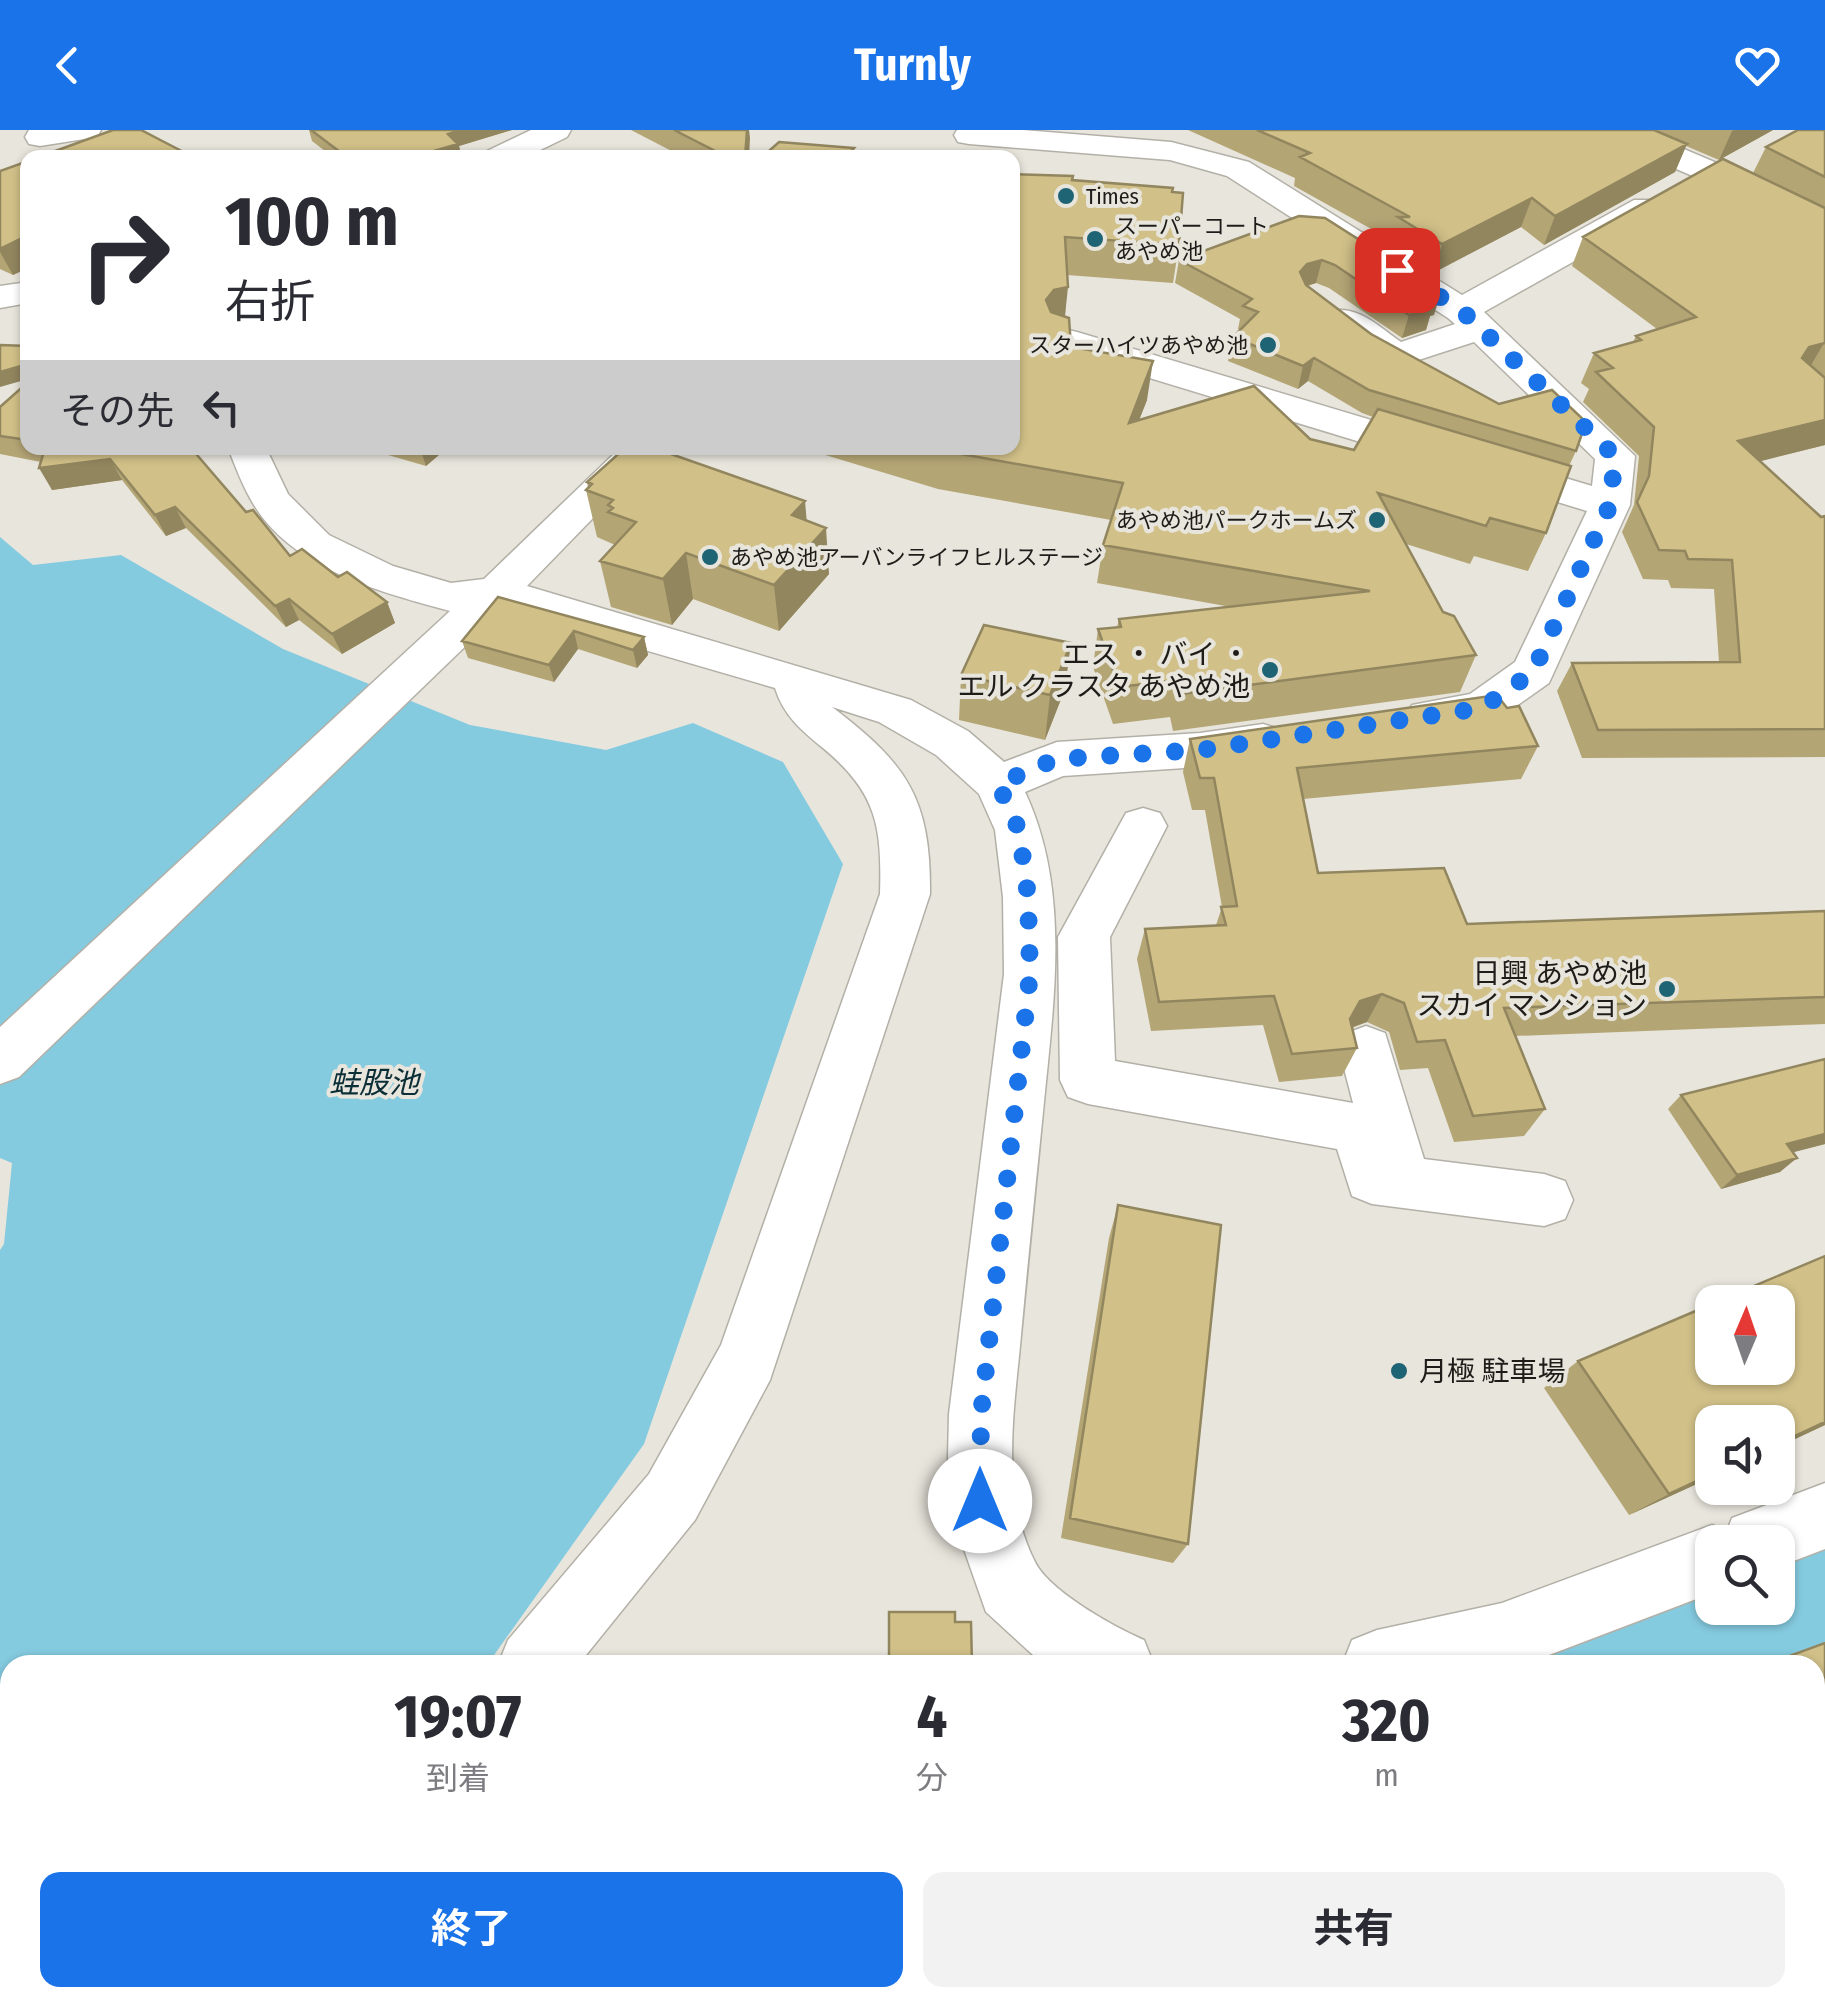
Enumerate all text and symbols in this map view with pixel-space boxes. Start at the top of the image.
icon: back [40,38,95,93]
text: Turnly [854,38,971,92]
icon: heart [1730,38,1785,93]
text: 100 m [225,180,399,264]
place label: Times [1086,183,1139,210]
marker: Times [1055,185,1077,207]
icon: right [60,190,190,320]
place label: スーパーコート あやめ池 [1115,213,1269,265]
marker: スーパーコート あやめ池 [1084,228,1106,250]
pin [1355,228,1440,313]
icon: arrive [1370,243,1425,298]
text: 右折 [225,275,315,329]
place label: スターハイツあやめ池 [1029,332,1248,359]
marker: スターハイツあやめ池 [1257,334,1279,356]
icon: left [194,380,249,435]
text: その先 [60,388,174,434]
place label: あやめ池パークホームズ [1116,507,1357,534]
marker: あやめ池パークホームズ [1366,509,1388,531]
place label: あやめ池アーバンライフヒルステージ [730,544,1103,571]
marker: あやめ池アーバンライフヒルステージ [699,546,721,568]
place label: エス ・ バイ ・ エル クラスタ あやめ池 [957,638,1250,703]
marker: エス ・ バイ ・ エル クラスタ あやめ池 [1259,659,1281,681]
place label: 日興 あやめ池 スカイ マンション [1416,957,1647,1022]
marker: 日興 あやめ池 スカイ マンション [1656,978,1678,1000]
water label: 蛙股池 [329,1065,422,1101]
north arrow [1695,1285,1795,1385]
map controls [1695,1285,1795,1625]
place label: 月極 駐車場 [1419,1355,1566,1388]
marker: 月極 駐車場 [1388,1360,1410,1382]
button: sound [1695,1405,1795,1505]
position arrow [928,1449,1032,1553]
button: search [1695,1525,1795,1625]
text: 19:07 [394,1681,522,1753]
text: 4 [917,1681,947,1753]
text: 320 [1342,1685,1431,1757]
text: m [1374,1756,1399,1794]
text: 到着 [426,1759,490,1797]
text: 分 [916,1759,948,1797]
button: 終了 [40,1872,903,1987]
button: 共有 [923,1872,1785,1987]

